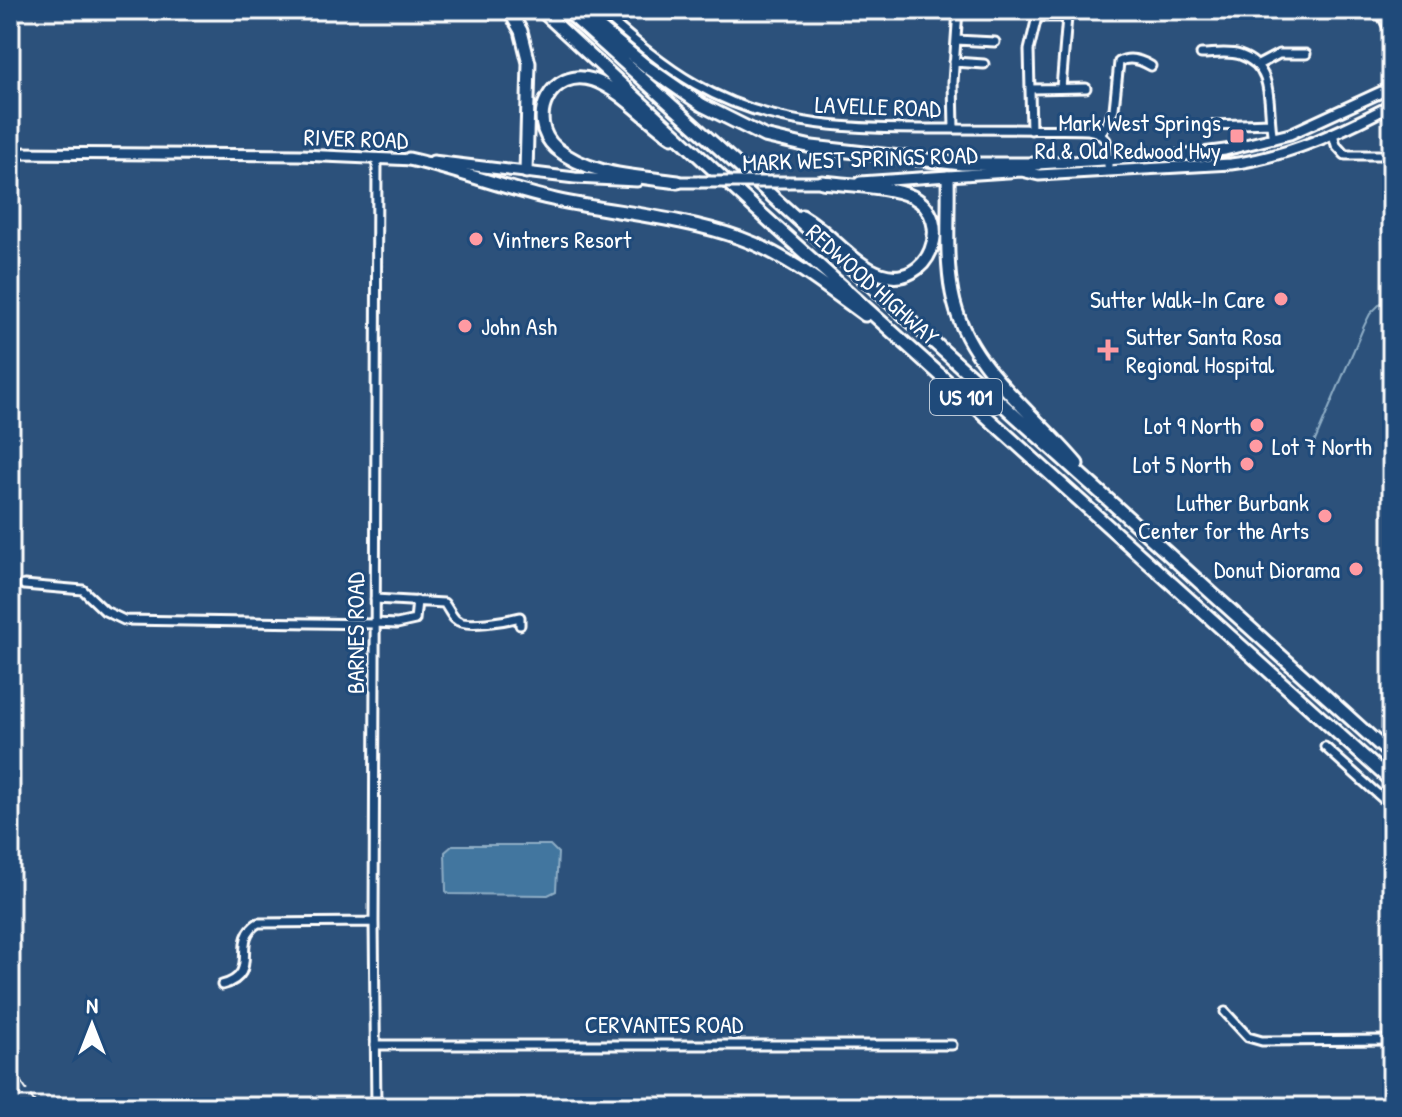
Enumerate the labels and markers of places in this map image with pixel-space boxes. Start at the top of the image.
place label: Mark West Springs Rd & Old Redwood Hwy [1035,106,1221,166]
marker: Mark West Springs Rd & Old Redwood Hwy [1228,127,1246,145]
place label: Vintners Resort [492,223,632,255]
marker: Vintners Resort [467,230,485,248]
place label: Sutter Walk-In Care [1090,283,1265,315]
marker: Sutter Walk-In Care [1272,290,1290,308]
place label: John Ash [481,310,557,342]
marker: John Ash [456,317,474,335]
place label: Sutter Santa Rosa Regional Hospital [1126,320,1281,380]
marker: Sutter Santa Rosa Regional Hospital [1097,339,1119,361]
place label: Lot 9 North [1144,409,1241,441]
marker: Lot 9 North [1248,416,1266,434]
place label: Lot 7 North [1272,430,1372,462]
marker: Lot 7 North [1247,437,1265,455]
place label: Lot 5 North [1133,448,1231,480]
marker: Lot 5 North [1238,455,1256,473]
place label: Luther Burbank Center for the Arts [1138,486,1309,546]
marker: Luther Burbank Center for the Arts [1316,507,1334,525]
place label: Donut Diorama [1214,553,1340,585]
marker: Donut Diorama [1347,560,1365,578]

